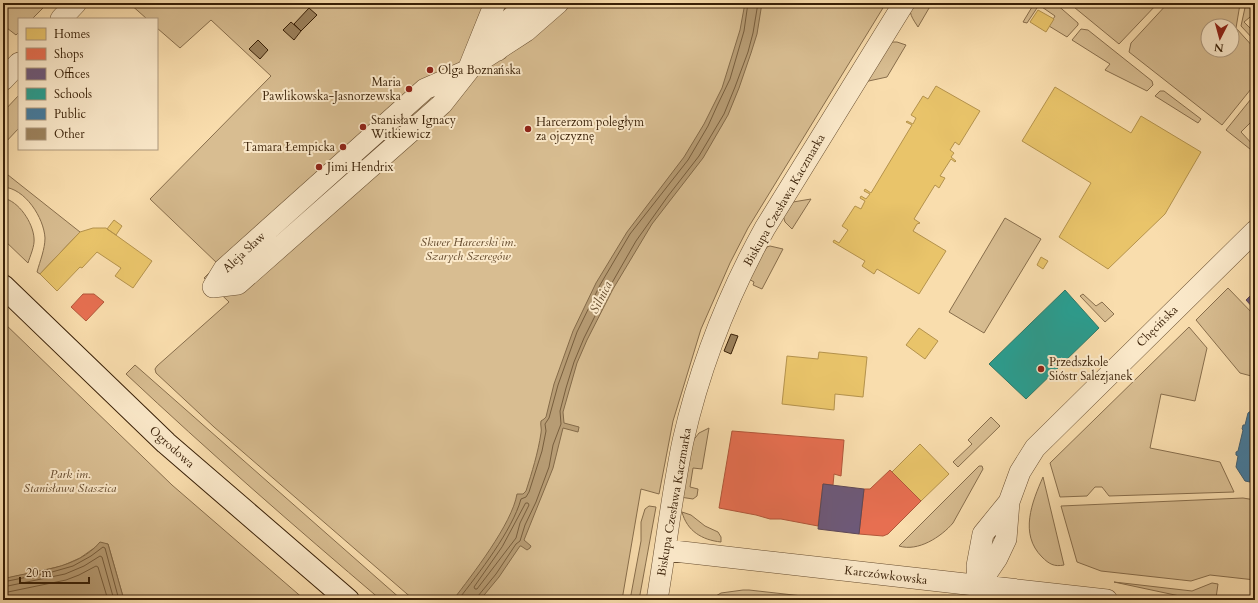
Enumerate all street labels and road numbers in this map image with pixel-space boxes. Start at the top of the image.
street label: Biskupa Czesława Kaczmarka [740,130,829,269]
street label: Aleja Sław [219,228,269,276]
street label: Chęcińska [1133,301,1182,350]
street label: Ogrodowa [146,422,199,472]
street label: Biskupa Czesława Kaczmarka [653,426,695,577]
street label: Karczówkowska [844,562,929,588]

